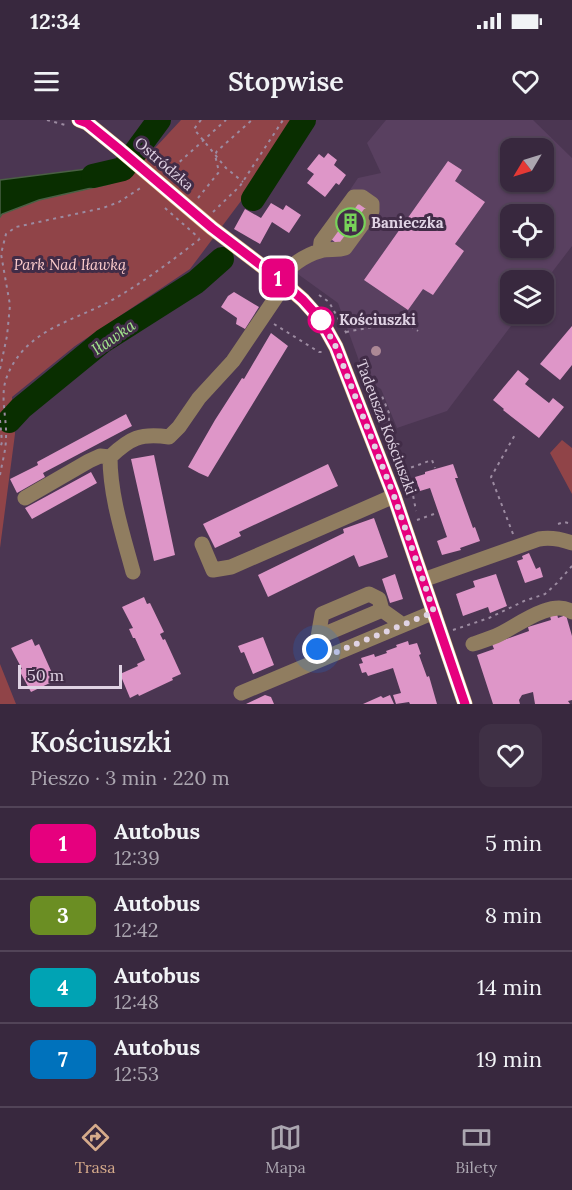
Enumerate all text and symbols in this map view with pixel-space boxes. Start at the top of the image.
text: 12:34 [30,7,81,35]
text: Stopwise [228,64,344,98]
icon: menu [30,65,63,98]
icon: heart [509,65,542,98]
street label: Ostródzka [131,133,198,195]
north arrow [500,138,554,192]
map controls [500,138,554,324]
button: locate [500,204,554,258]
building icon: Banieczka [334,207,366,239]
place label: Banieczka [371,213,444,232]
park label: Park Nad Iławką [14,255,127,274]
line badge: 1 [258,258,298,298]
text: 1 [274,265,282,292]
button: layers [500,270,554,324]
marker: Kościuszki [308,307,334,333]
place label: Kościuszki [339,310,416,329]
water label: Iławka [87,315,139,359]
street label: Tadeusza Kościuszki [352,357,421,497]
your location [302,634,332,664]
scale bar [18,662,122,690]
text: 50 m [27,665,64,685]
text: Kościuszki [30,724,172,760]
button: heart [479,724,542,787]
text: Pieszo · 3 min · 220 m [30,765,230,790]
text: Autobus [114,817,200,845]
text: 5 min [485,829,542,857]
text: 1 [59,830,67,857]
text: 12:39 [114,845,160,870]
text: Autobus [114,889,200,917]
text: 8 min [485,901,542,929]
text: 3 [57,902,69,929]
text: 12:42 [114,917,159,942]
text: Autobus [114,961,200,989]
text: 14 min [477,973,542,1001]
text: 4 [57,974,69,1001]
text: 12:48 [114,989,159,1014]
text: Autobus [114,1033,200,1061]
text: 19 min [476,1045,542,1073]
text: 7 [58,1046,68,1073]
text: 12:53 [114,1061,159,1086]
tab: Trasa [75,1121,116,1177]
tab: Mapa [265,1121,306,1177]
tab: Bilety [455,1121,497,1177]

